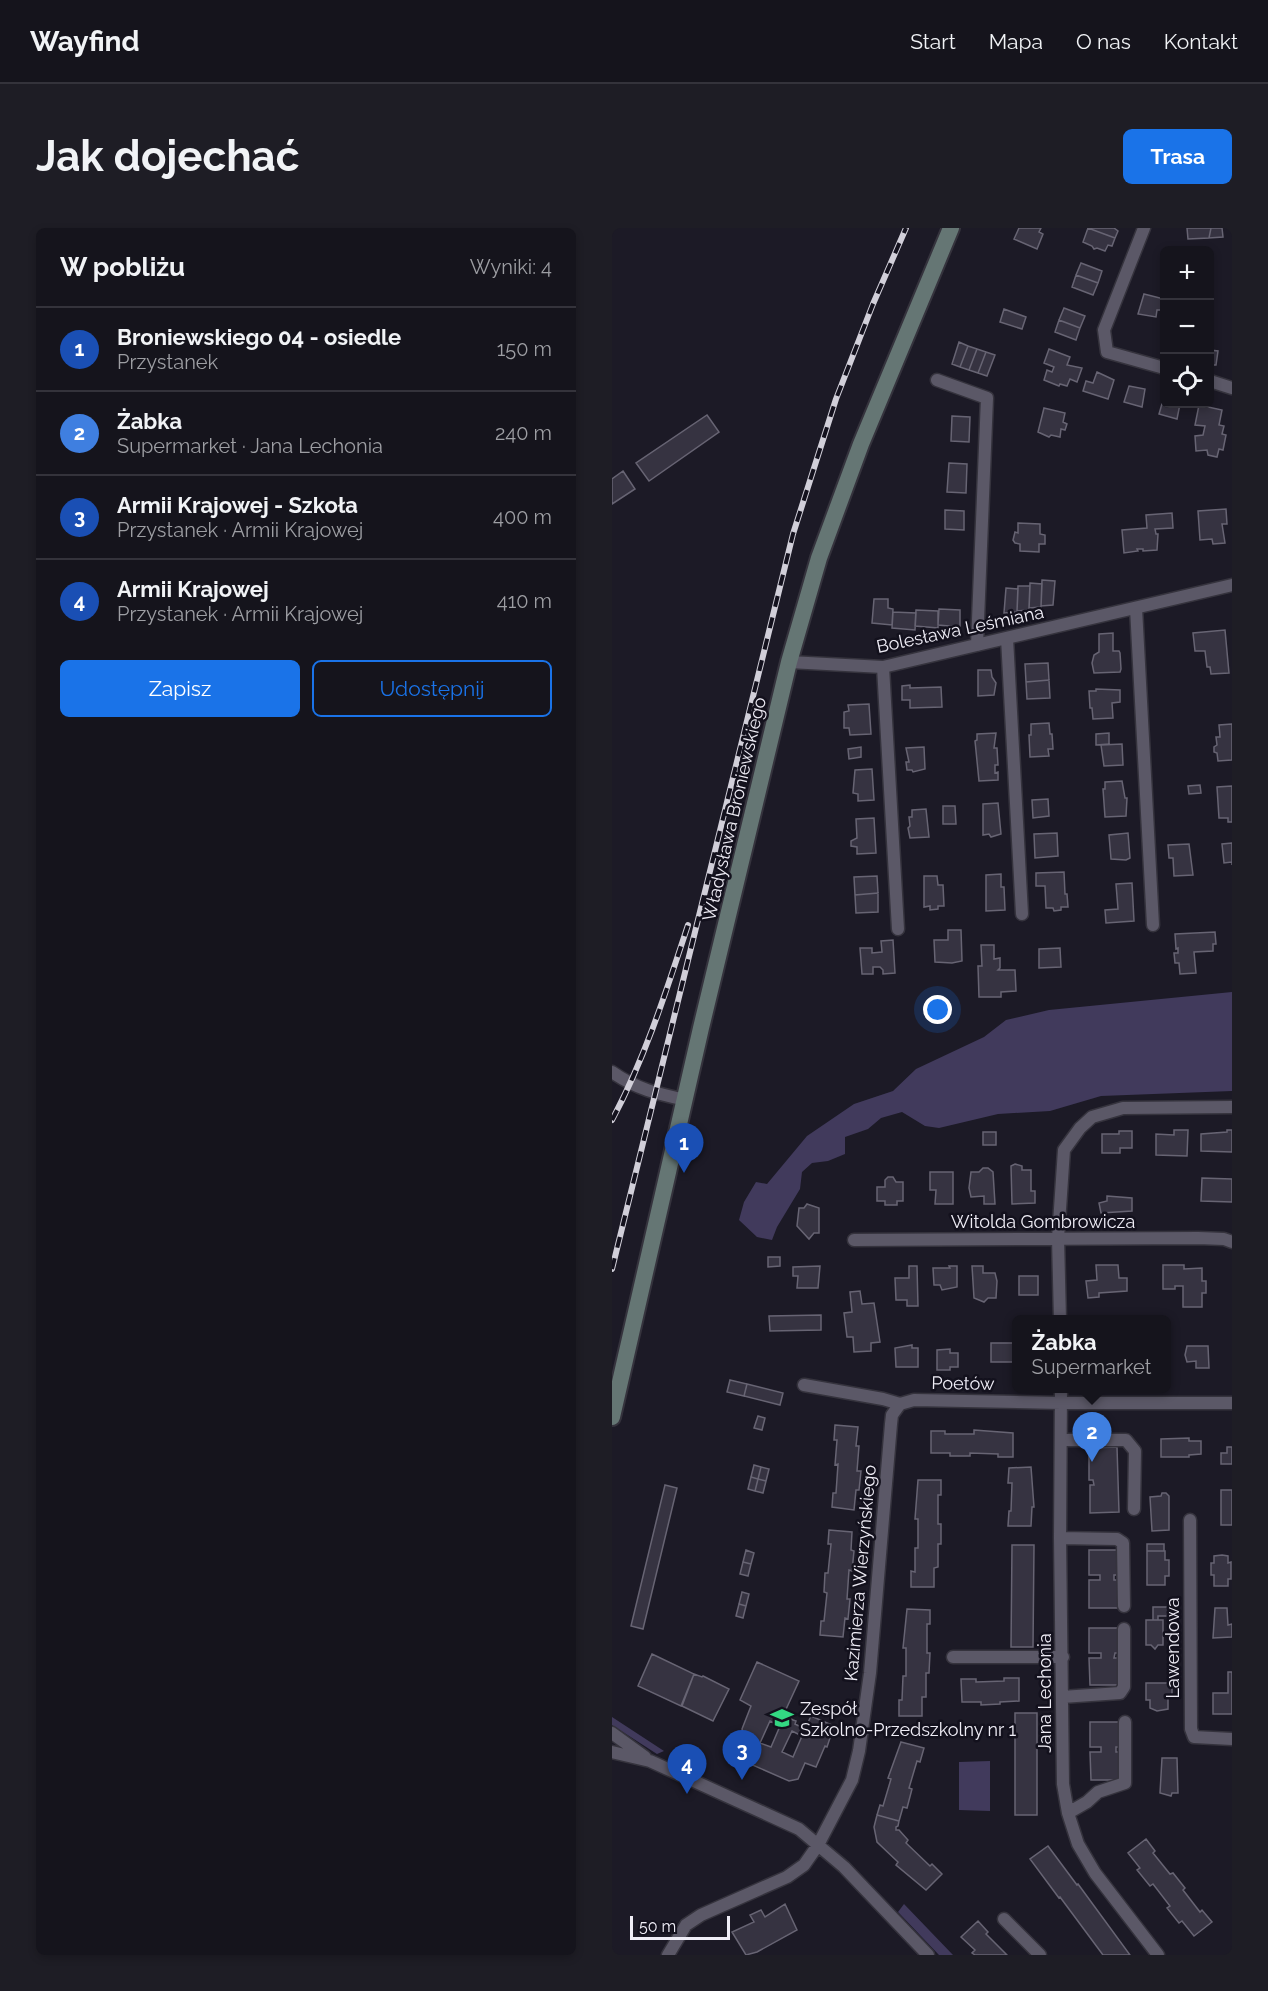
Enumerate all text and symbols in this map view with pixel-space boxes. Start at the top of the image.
text: Wayfind [30,25,140,58]
text: Start [910,29,956,54]
text: Mapa [989,29,1043,54]
text: O nas [1076,29,1131,54]
text: Kontakt [1164,29,1238,54]
button: Trasa [1123,129,1232,184]
text: Jak dojechać [36,132,299,181]
map controls [1160,246,1214,408]
button: + [1160,246,1214,300]
text: W pobliżu [60,252,185,282]
text: Wyniki: 4 [470,255,552,279]
button: − [1160,300,1214,354]
text: Broniewskiego 04 - osiedle [117,324,401,350]
text: 1 [75,337,84,361]
text: 150 m [497,337,552,361]
text: Przystanek [117,350,218,374]
button: locate [1160,354,1214,408]
text: Żabka [117,408,182,434]
text: 2 [74,421,85,445]
text: 240 m [495,421,552,445]
text: Supermarket · Jana Lechonia [117,434,383,458]
text: Armii Krajowej - Szkoła [117,492,358,518]
text: 3 [74,505,85,529]
text: 400 m [493,505,552,529]
text: Przystanek · Armii Krajowej [117,518,363,542]
text: Armii Krajowej [117,576,269,602]
text: 4 [74,589,85,613]
text: 410 m [497,589,552,613]
street label: Bolesława Leśmiana [874,601,1046,657]
text: Przystanek · Armii Krajowej [117,602,363,626]
button: Zapisz [60,660,300,717]
button: Udostępnij [312,660,552,717]
street label: Władysława Broniewskiego [698,695,770,923]
your location [923,995,952,1024]
pin: 1 [664,1124,704,1173]
street label: Witolda Gombrowicza [951,1211,1135,1232]
popup [1012,1315,1171,1393]
text: Żabka [1032,1329,1097,1355]
text: Supermarket [1032,1355,1151,1379]
street label: Poetów [931,1372,995,1394]
pin: 2 [1072,1412,1112,1462]
street label: Kazimierza Wierzyńskiego [840,1463,880,1682]
street label: Lawendowa [1162,1597,1183,1699]
street label: Jana Lechonia [1034,1633,1055,1753]
place label: Zespół Szkolno-Przedszkolny nr 1 [800,1698,1017,1740]
school or university icon: Zespół Szkolno-Przedszkolny nr 1 [769,1705,795,1731]
pin: 3 [722,1730,762,1780]
pin: 4 [668,1744,706,1794]
scale bar [630,1913,730,1940]
text: 50 m [639,1917,676,1936]

